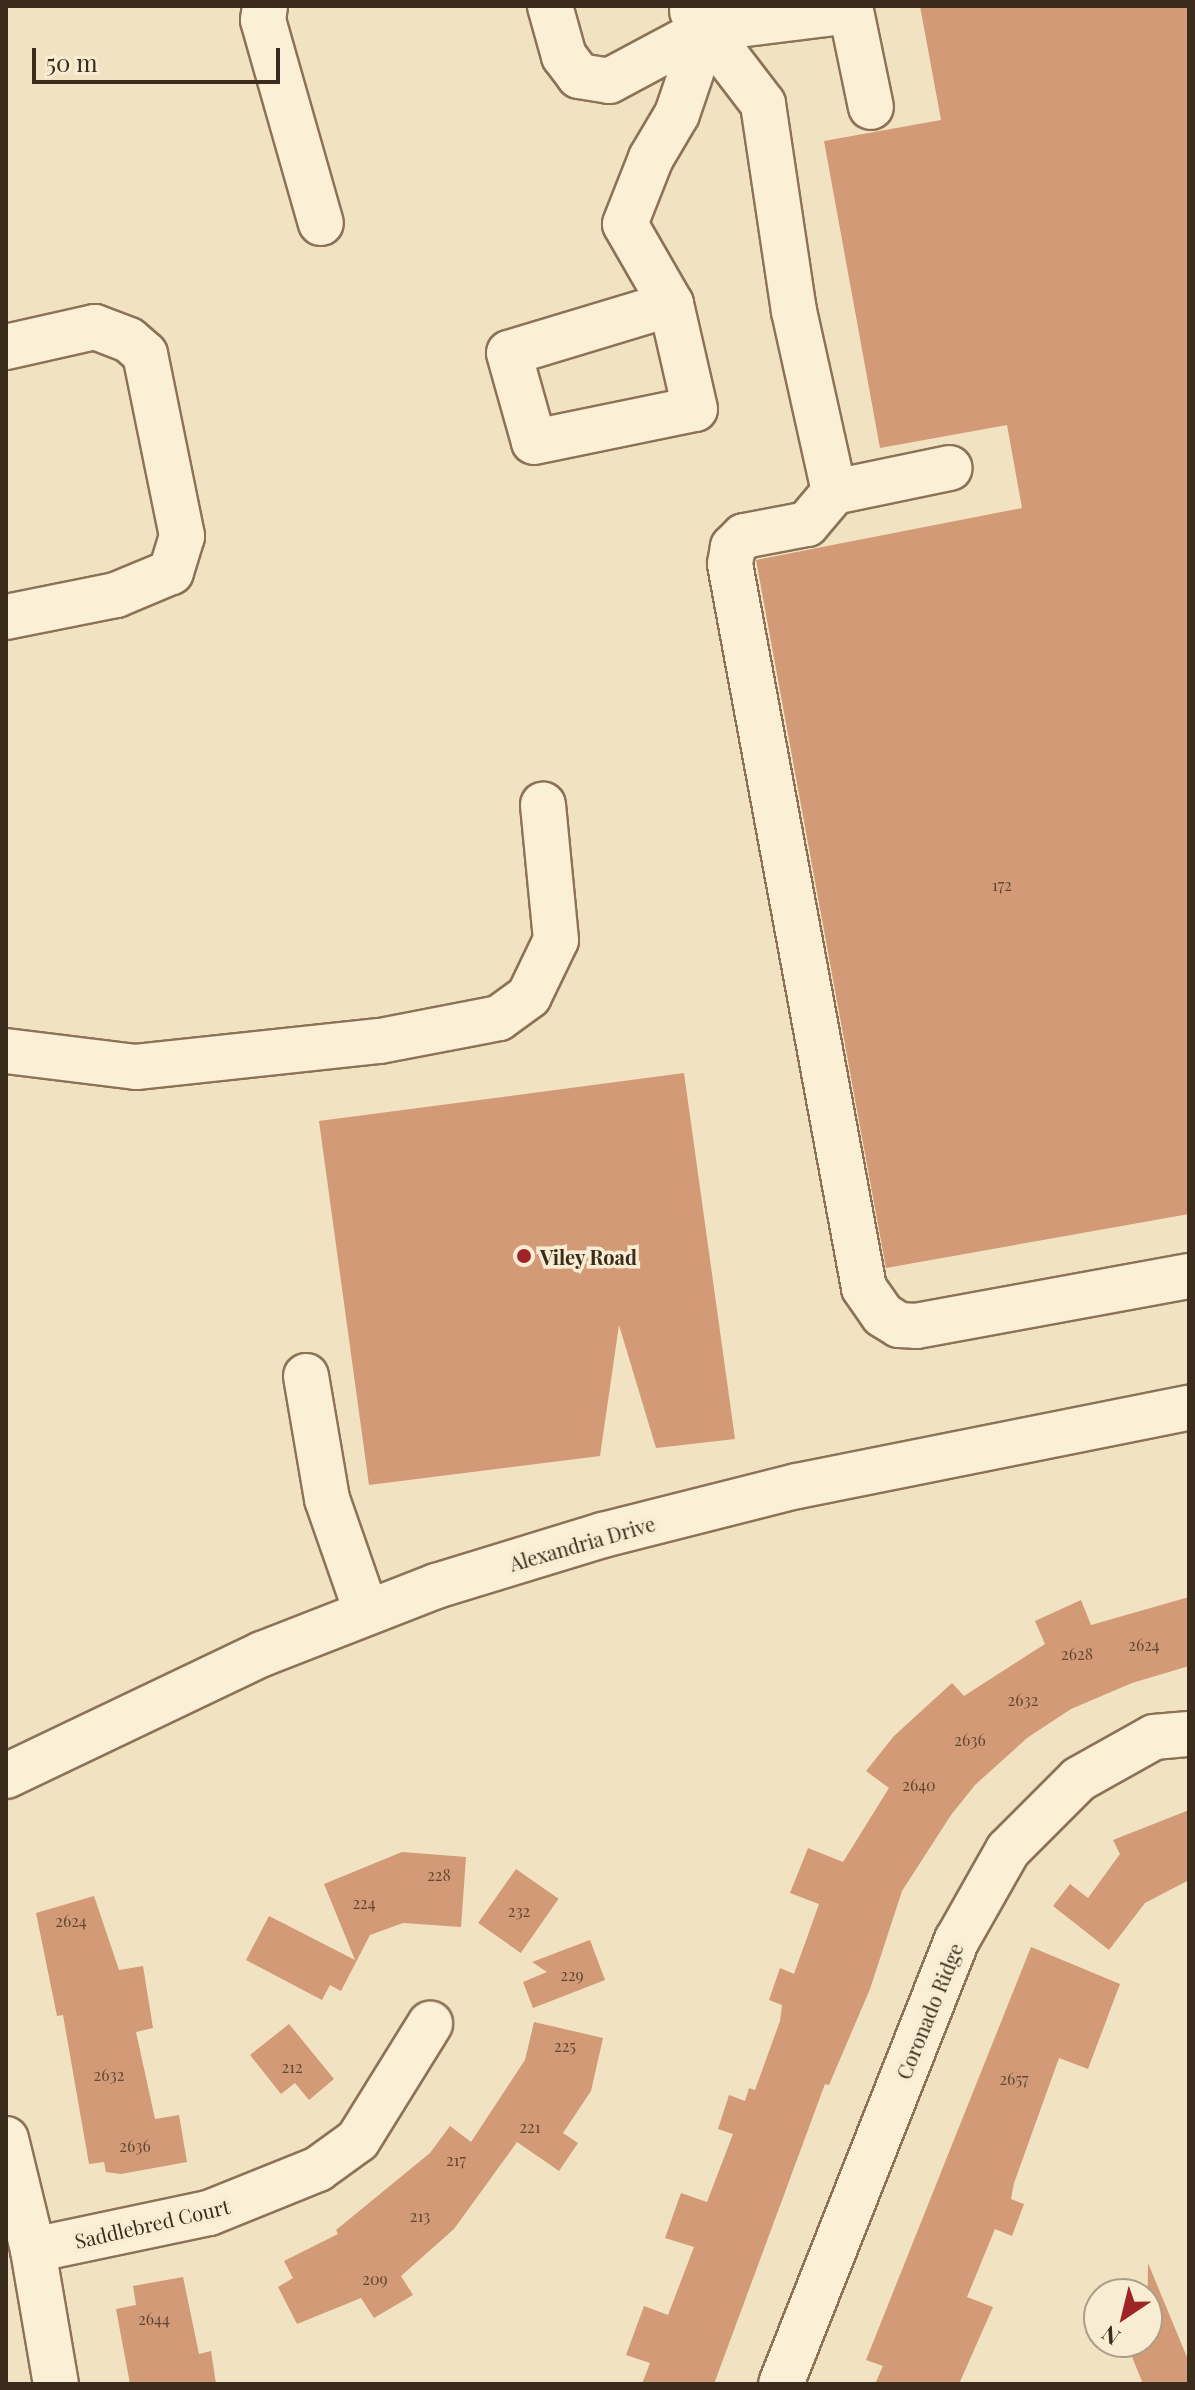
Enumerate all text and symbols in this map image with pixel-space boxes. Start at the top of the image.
scale bar [36,32,284,82]
text: 50 m [46,46,98,78]
house number: 172 [992,875,1012,895]
place label: Viley Road [540,1244,637,1268]
marker: Viley Road [515,1247,533,1265]
street label: Alexandria Drive [506,1511,658,1575]
house number: 2624 [1128,1635,1160,1655]
house number: 2628 [1061,1644,1093,1664]
house number: 2632 [1008,1690,1038,1710]
house number: 2636 [954,1730,986,1750]
house number: 2640 [902,1775,936,1795]
house number: 228 [427,1865,451,1885]
house number: 224 [352,1893,376,1913]
house number: 232 [508,1901,530,1921]
house number: 2624 [55,1911,87,1931]
street label: Coronado Ridge [891,1939,967,2083]
house number: 229 [560,1965,584,1985]
house number: 225 [554,2036,576,2056]
house number: 212 [281,2057,303,2077]
house number: 2632 [94,2065,124,2085]
house number: 2657 [999,2069,1029,2089]
house number: 221 [519,2117,541,2137]
house number: 2636 [119,2136,151,2156]
house number: 217 [446,2150,466,2170]
street label: Saddlebred Court [72,2193,232,2253]
house number: 213 [410,2206,430,2226]
house number: 209 [362,2269,388,2289]
north arrow [1083,2278,1163,2358]
house number: 2644 [138,2309,170,2329]
text: N [1095,2319,1125,2353]

